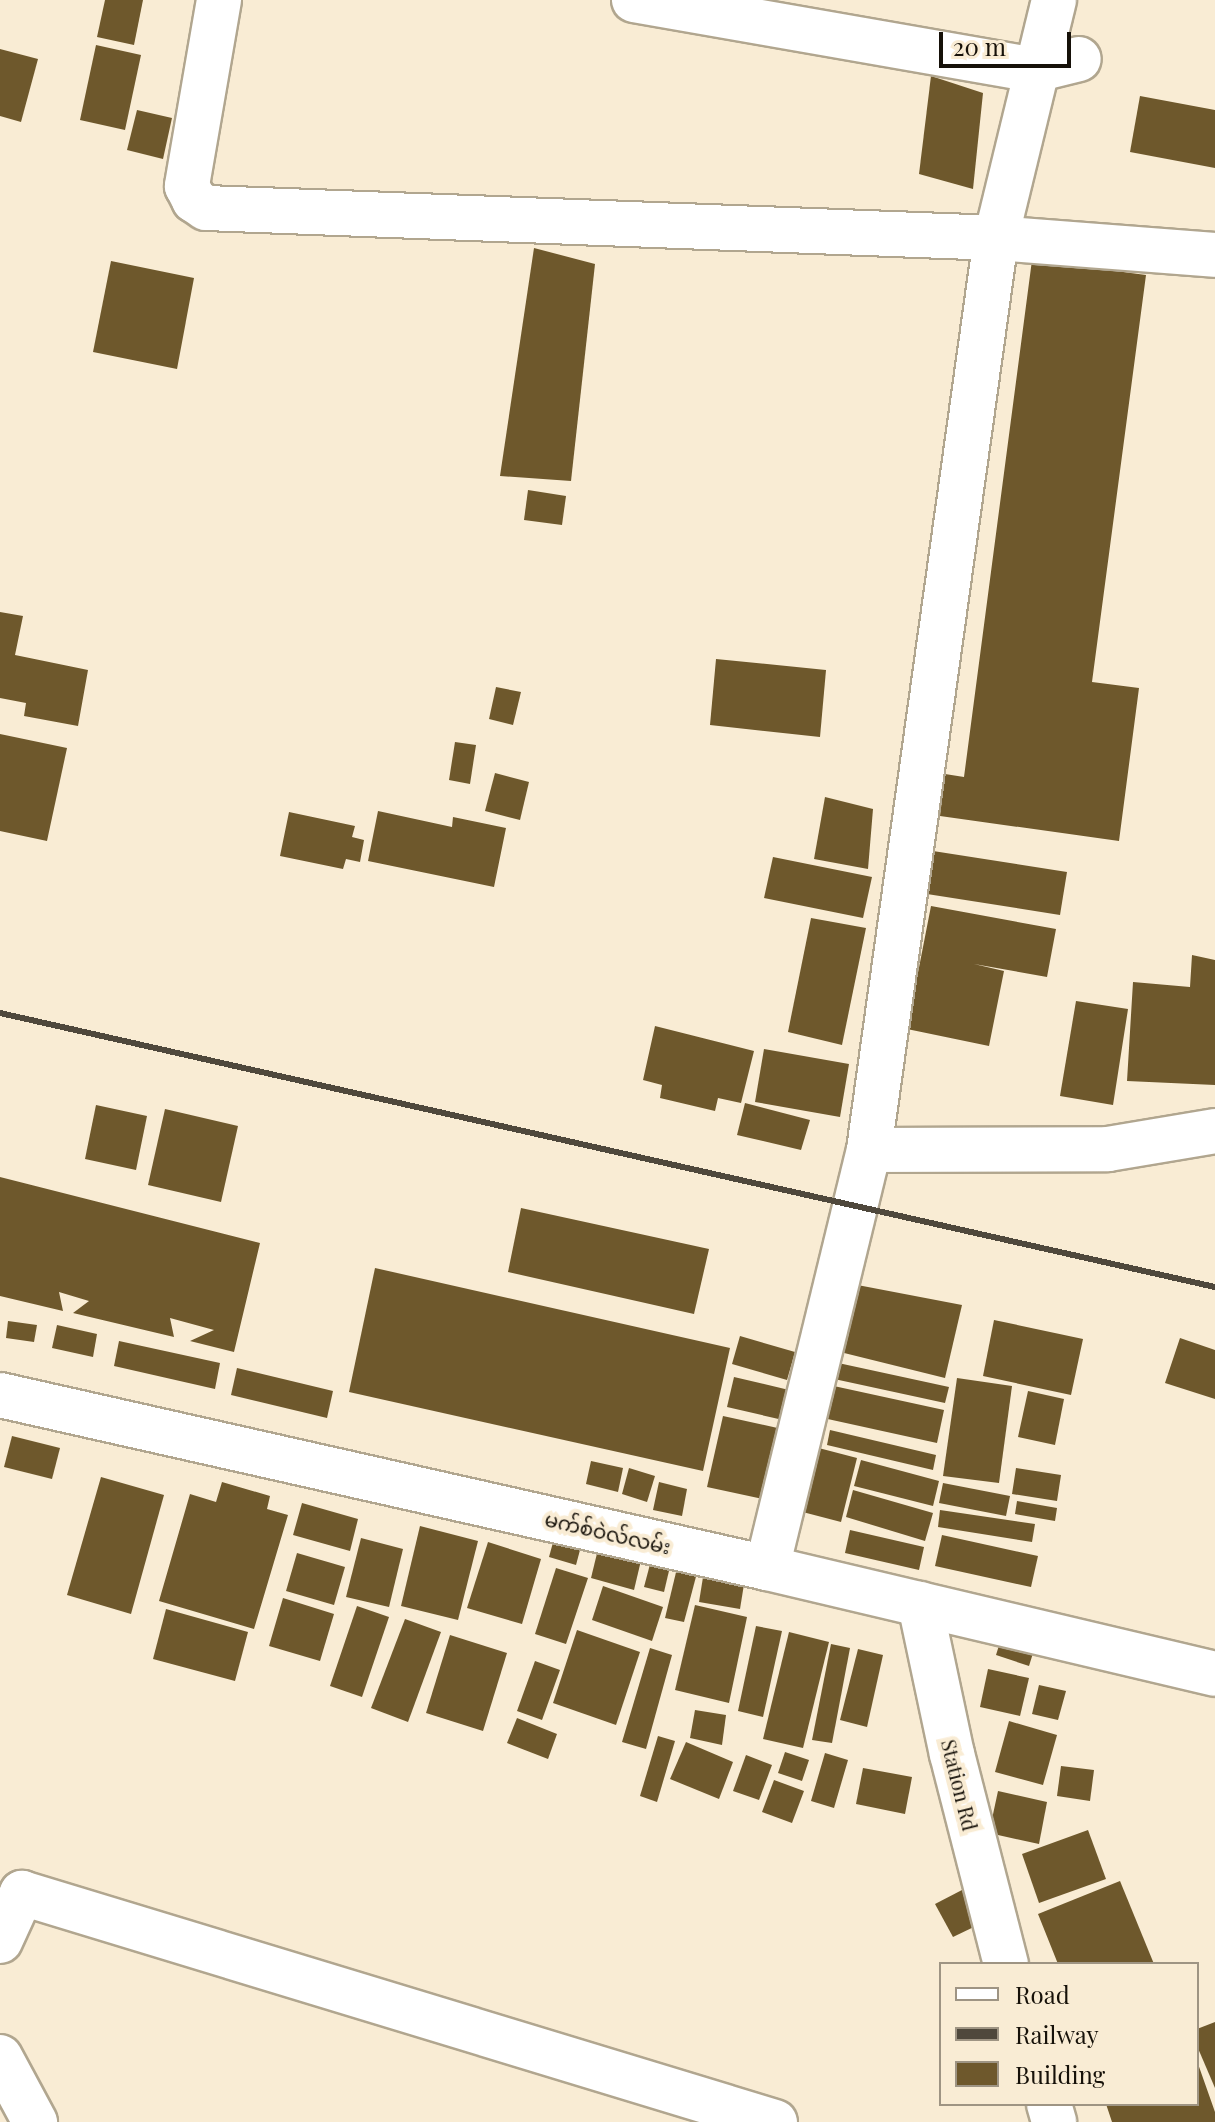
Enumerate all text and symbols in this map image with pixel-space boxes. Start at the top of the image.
scale bar [943,16,1075,66]
text: 20 m [953,30,1006,62]
street label: မက်စ်ဝဲလ်လမ်း [543,1506,673,1558]
street label: Station Rd [937,1737,983,1833]
legend [939,1962,1199,2106]
text: Road [1015,1978,1070,2010]
text: Railway [1015,2018,1099,2050]
text: Building [1015,2058,1105,2090]

